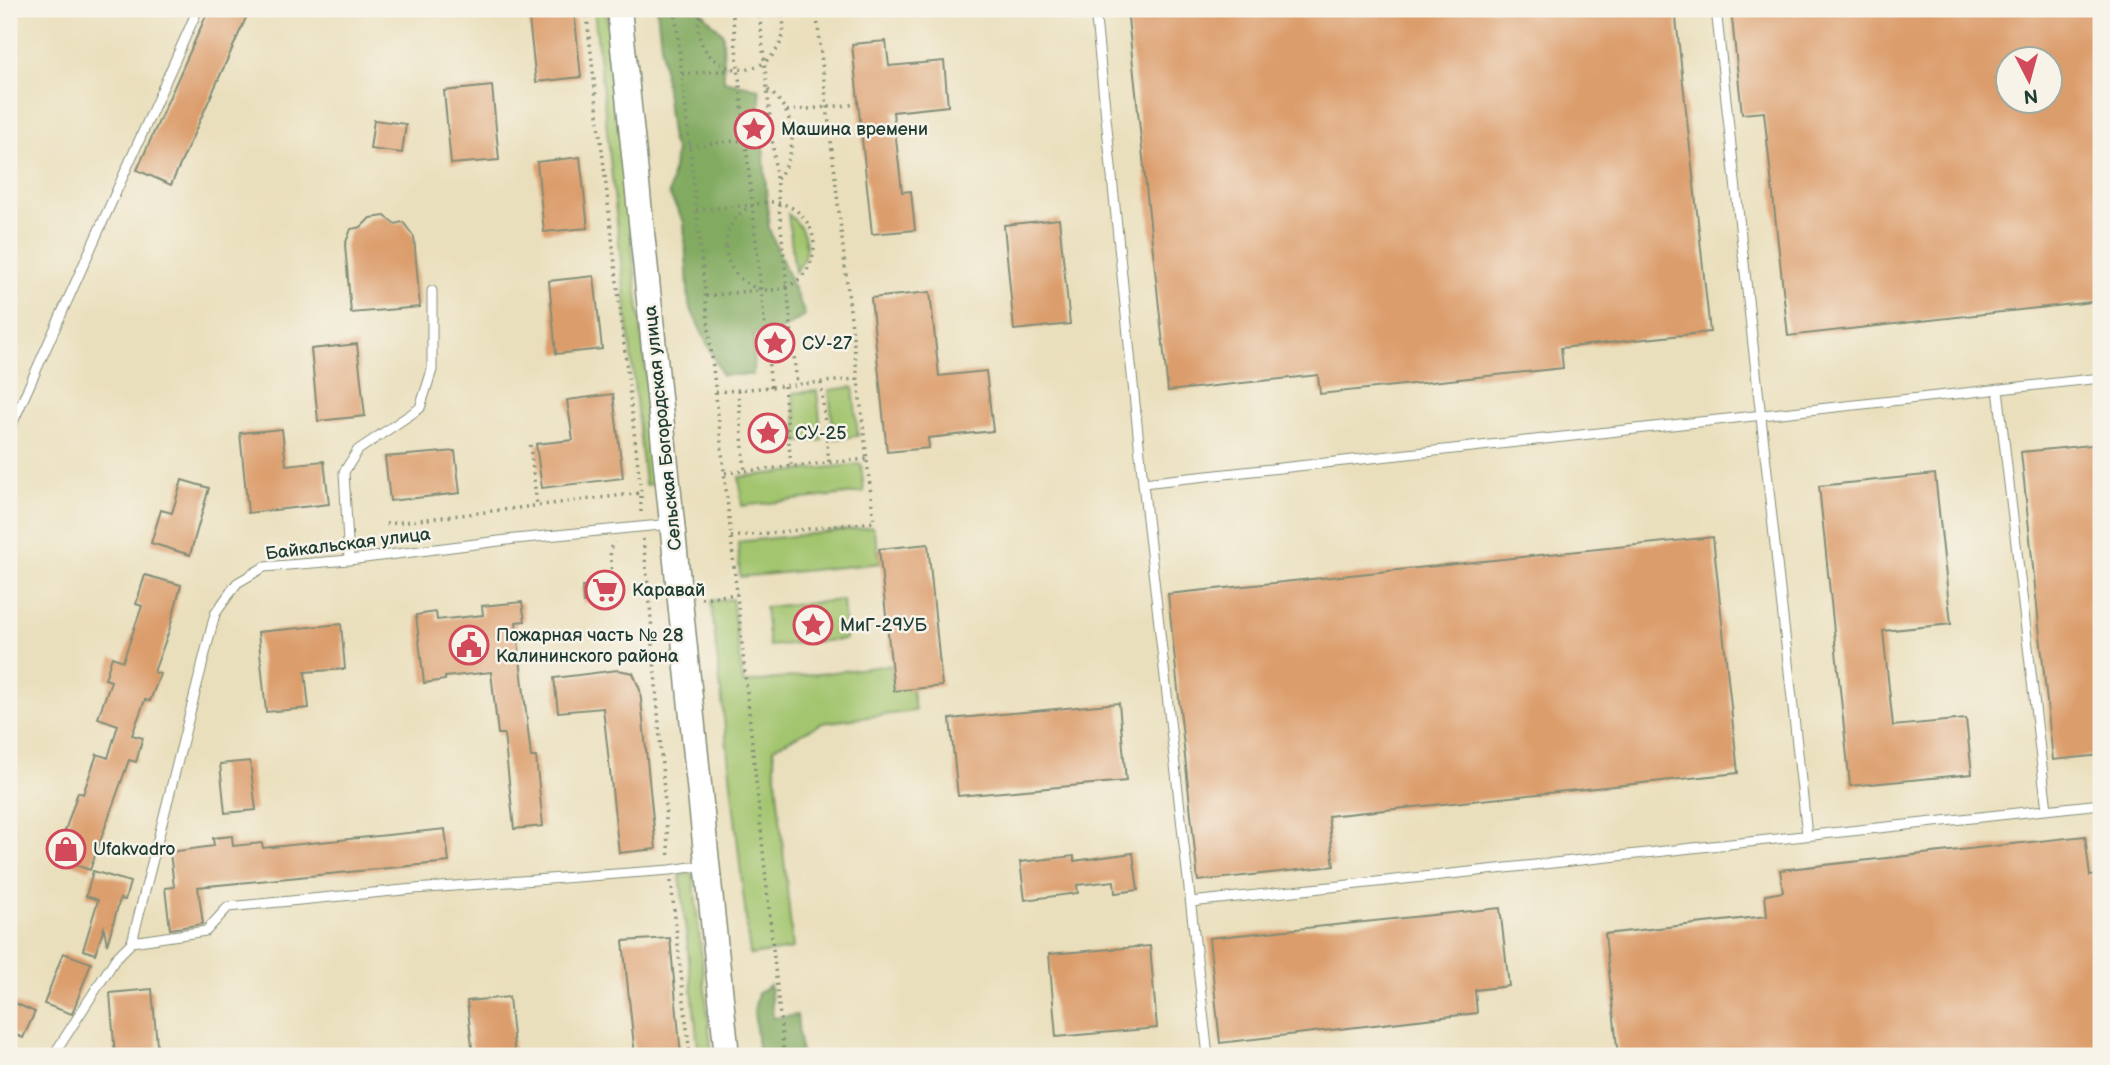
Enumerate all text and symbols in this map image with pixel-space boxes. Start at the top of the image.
north arrow [1994,46,2064,116]
text: N [2022,83,2039,108]
place icon: Машина времени [733,108,775,150]
place label: Машина времени [781,119,928,140]
street label: Сельская Богородская улица [640,304,686,552]
place icon: СУ-27 [754,322,796,364]
place label: СУ-27 [802,333,852,354]
place icon: СУ-25 [747,412,789,454]
place label: СУ-25 [795,423,846,444]
street label: Байкальская улица [264,523,432,565]
supermarket icon: Каравай [584,569,626,611]
place label: Каравай [632,580,705,601]
place icon: МиГ-29УБ [792,604,834,646]
place label: МиГ-29УБ [840,615,927,636]
public building icon: Пожарная часть № 28 Калининского района [448,624,490,666]
place label: Пожарная часть № 28 Калининского района [496,625,683,667]
shop icon: Ufakvadro [45,828,87,870]
place label: Ufakvadro [93,839,175,860]

